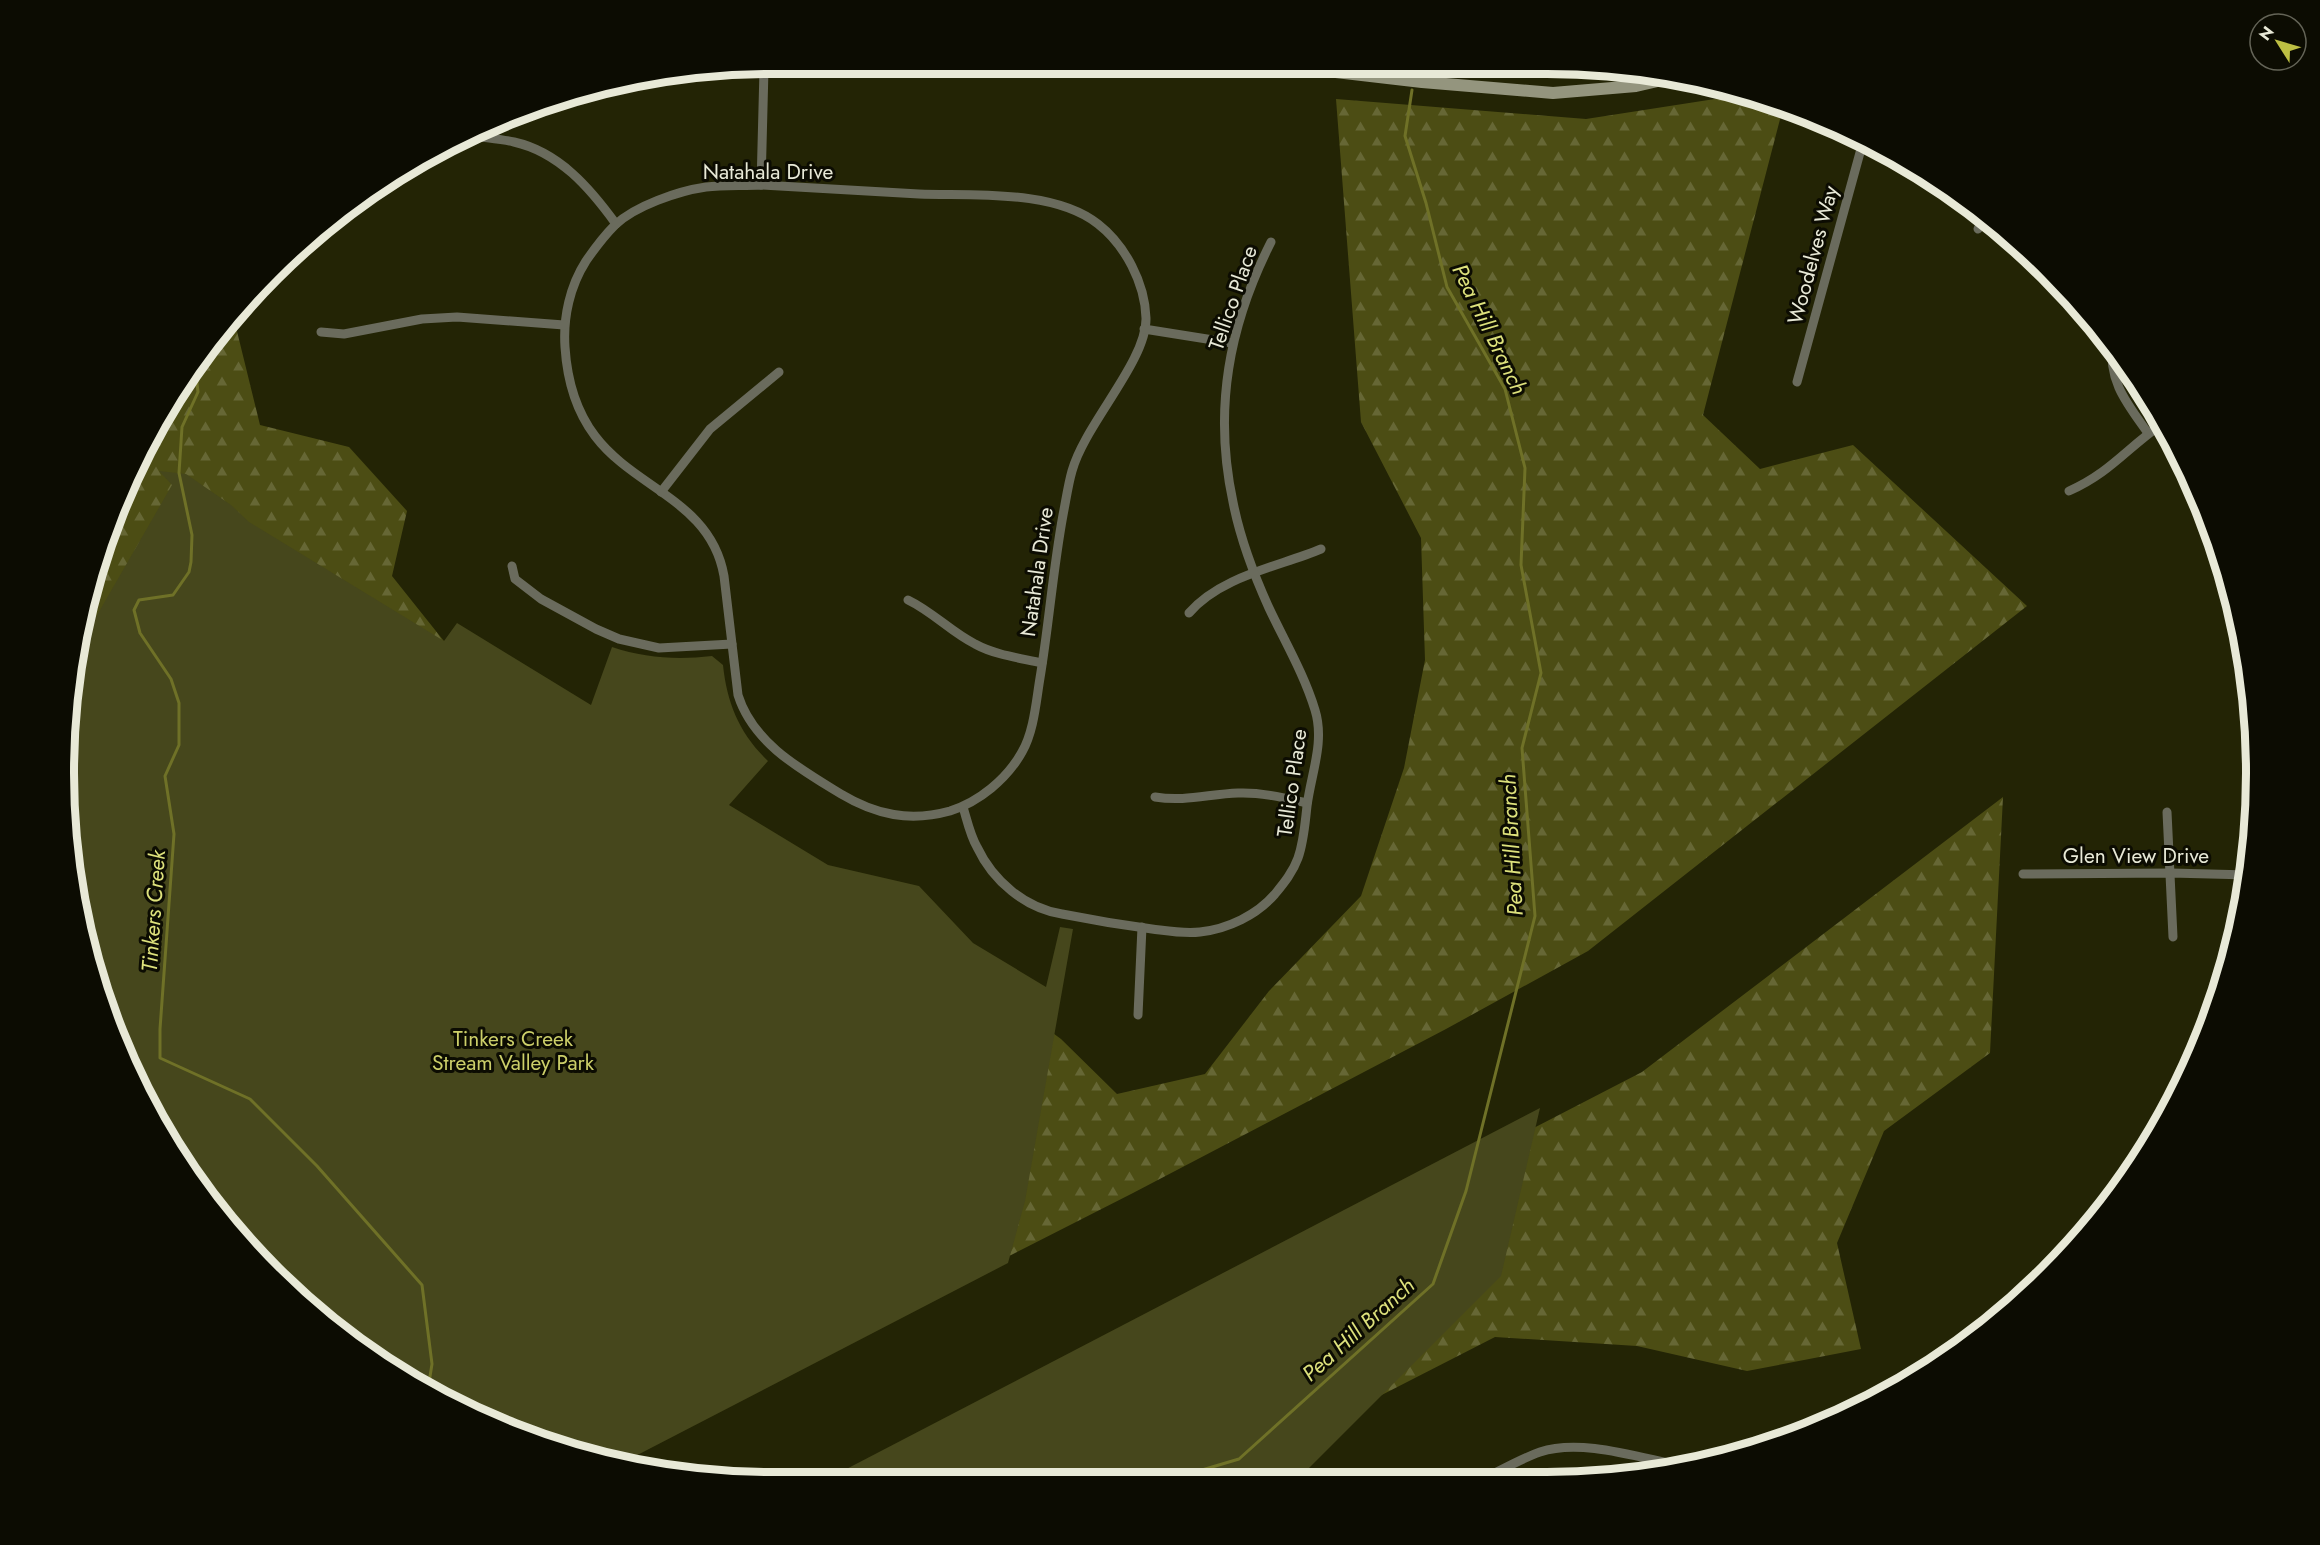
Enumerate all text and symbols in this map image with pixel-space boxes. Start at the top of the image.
north arrow [2248,12,2308,72]
text: N [2253,21,2279,45]
street label: Natahala Drive [703,157,833,187]
street label: Woodelves Way [1780,182,1846,328]
street label: Tellico Place [1201,242,1265,354]
water label: Pea Hill Branch [1444,258,1536,400]
street label: Natahala Drive [1013,505,1061,639]
street label: Tellico Place [1270,727,1314,839]
water label: Pea Hill Branch [1491,773,1531,917]
street label: Glen View Drive [2063,841,2209,871]
water label: Tinkers Creek [133,847,173,973]
park label: Tinkers Creek Stream Valley Park [432,1024,595,1078]
water label: Pea Hill Branch [1294,1270,1422,1388]

